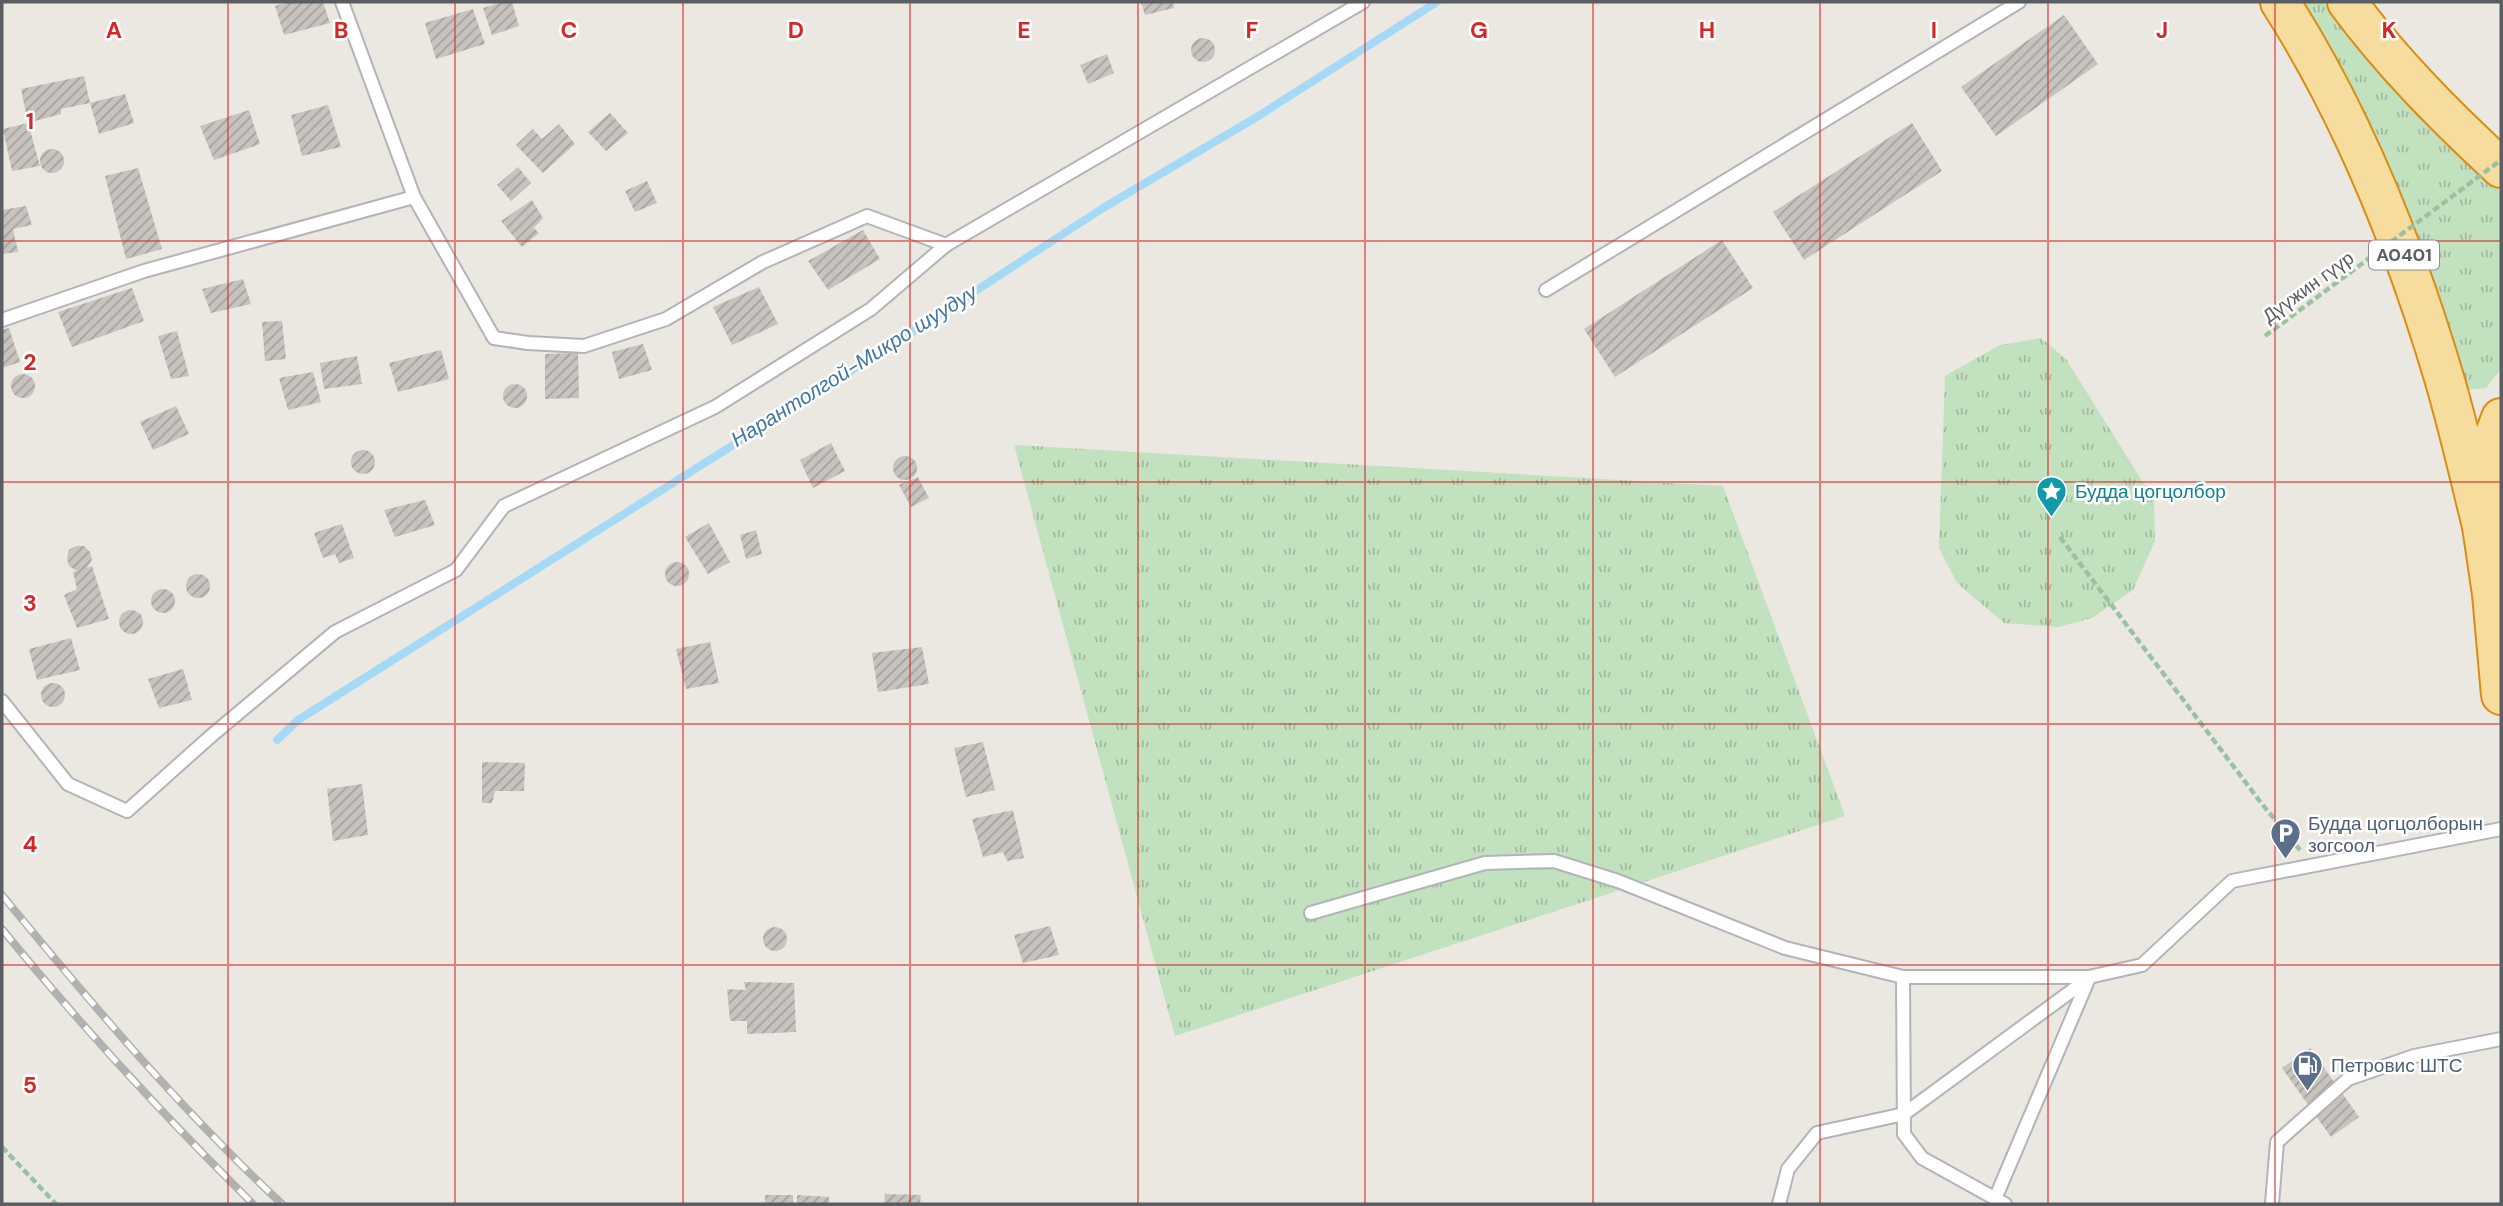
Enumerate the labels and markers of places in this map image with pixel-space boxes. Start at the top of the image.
place icon: Будда цогцолбор [2035,474,2069,518]
place label: Будда цогцолбор [2075,479,2226,504]
place label: Будда цогцолборын зогсоол [2308,811,2483,858]
parking icon: Будда цогцолборын зогсоол [2268,817,2302,861]
fuel station icon: Петровис ШТС [2291,1048,2325,1092]
place label: Петровис ШТС [2331,1053,2462,1078]

